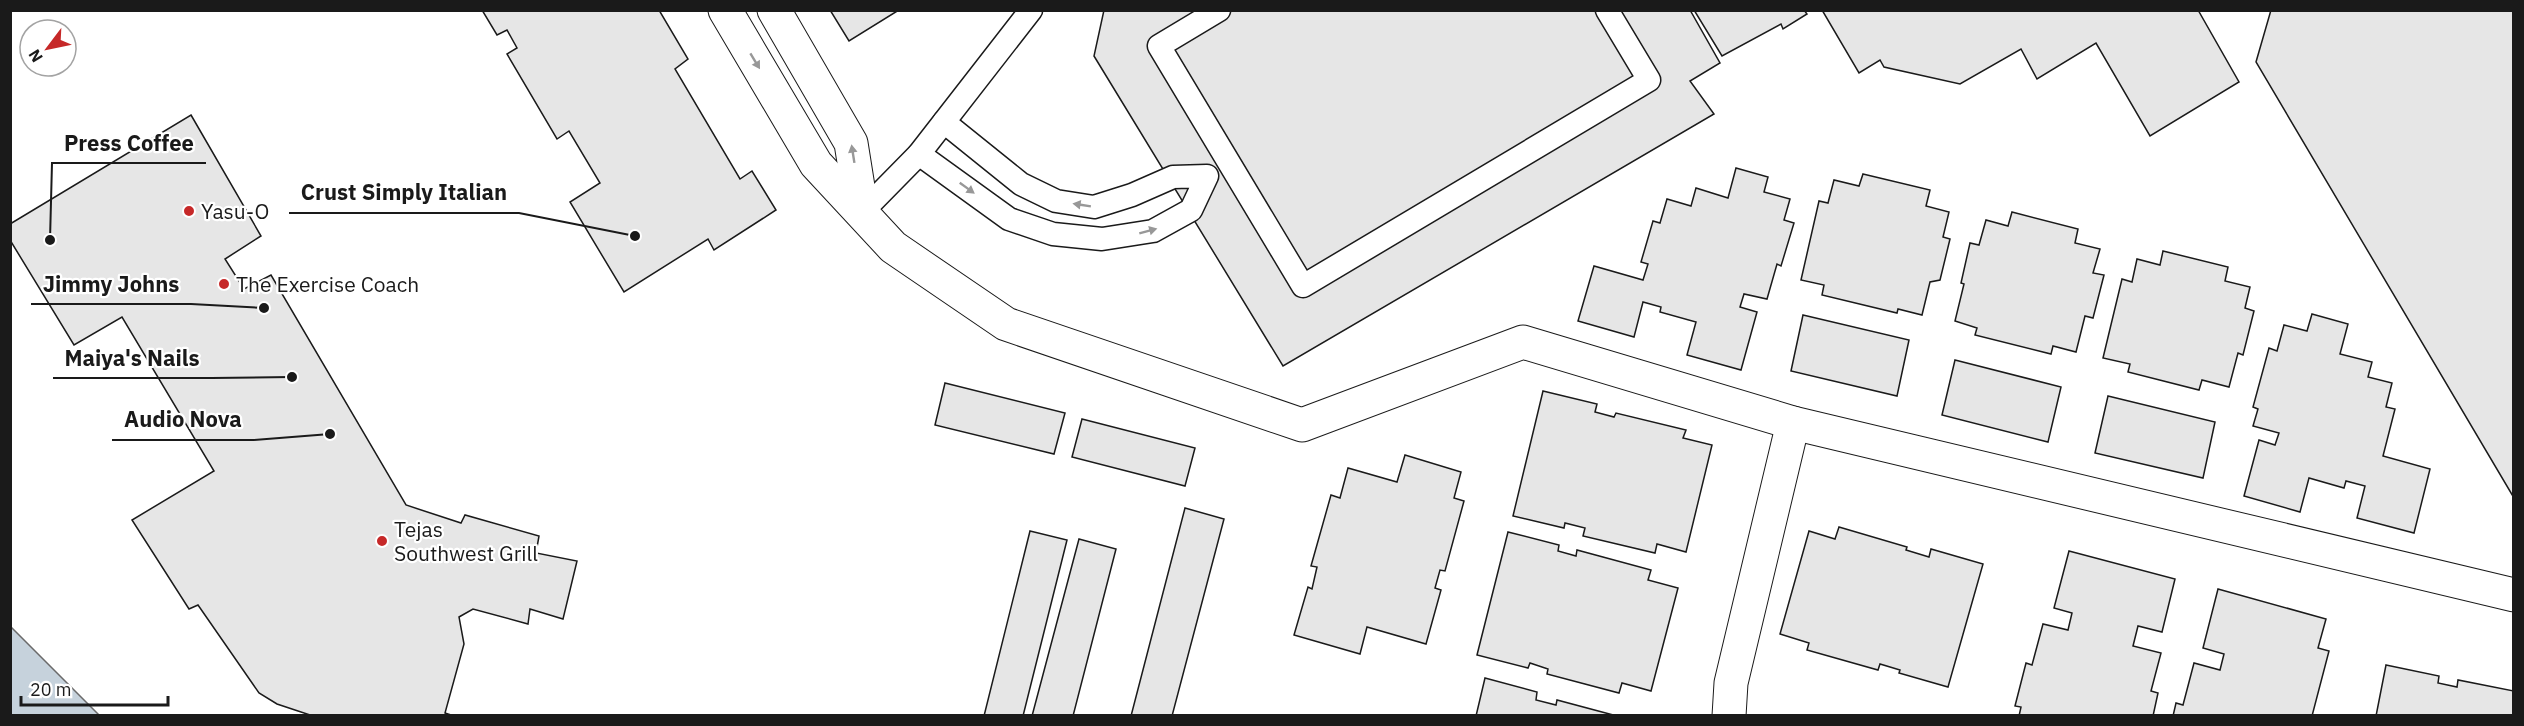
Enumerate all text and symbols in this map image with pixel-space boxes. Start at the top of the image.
north arrow [18,18,78,78]
text: N [24,46,47,66]
one-way arrow [749,53,760,69]
callout: Press Coffee [52,123,206,163]
text: Press Coffee [64,128,194,157]
one-way arrow [848,145,857,164]
callout: Crust Simply Italian [289,173,519,213]
text: Crust Simply Italian [301,177,507,206]
one-way arrow [958,182,974,194]
place label: Yasu-O [201,197,269,225]
one-way arrow [1073,200,1092,209]
marker: Yasu-O [182,204,196,218]
one-way arrow [1139,225,1157,235]
callout: Jimmy Johns [31,264,191,304]
text: Jimmy Johns [43,269,179,298]
place label: The Exercise Coach [236,270,419,298]
marker: The Exercise Coach [217,277,231,291]
callout: Maiya's Nails [53,338,212,378]
text: Maiya's Nails [64,343,200,372]
callout: Audio Nova [112,400,254,440]
text: Audio Nova [124,404,242,433]
place label: Tejas Southwest Grill [394,515,538,567]
marker: Tejas Southwest Grill [375,534,389,548]
scale bar [21,669,168,707]
text: 20 m [30,678,72,701]

